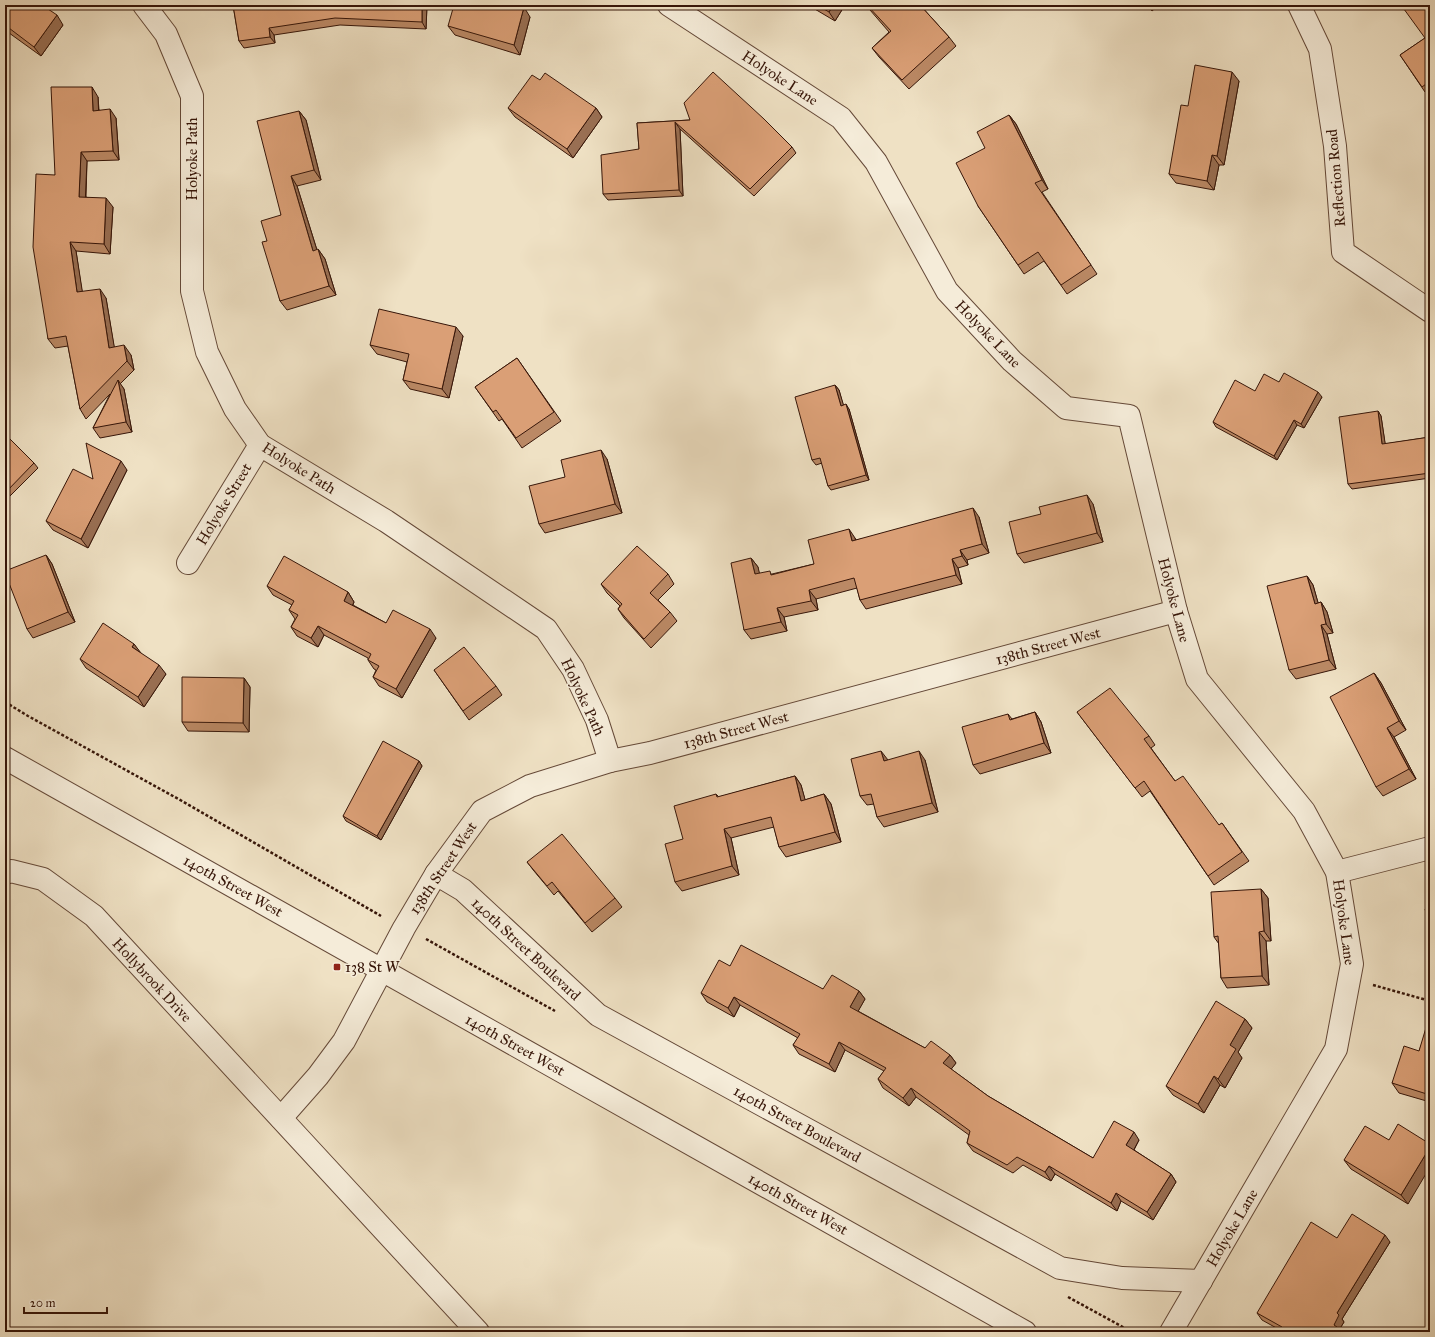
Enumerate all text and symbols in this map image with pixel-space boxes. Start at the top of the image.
street label: Holyoke Lane [739,47,821,109]
street label: Holyoke Path [183,117,201,201]
street label: Reflection Road [1323,128,1349,228]
street label: Holyoke Lane [951,297,1025,371]
street label: Holyoke Path [259,438,340,498]
street label: Holyoke Street [193,459,256,548]
street label: Holyoke Lane [1154,556,1194,644]
street label: 138th Street West [994,623,1103,669]
street label: Holyoke Path [557,655,609,739]
street label: 138th Street West [682,707,791,753]
street label: 138th Street West [405,818,481,918]
street label: 140th Street West [180,851,287,921]
street label: Holyoke Lane [1329,878,1359,966]
street label: 140th Street Boulevard [468,894,585,1005]
street label: Hollybrook Drive [109,934,195,1026]
place label: 138 St W [345,958,400,976]
marker: 138 St W [332,962,342,972]
street label: 140th Street West [462,1010,569,1080]
street label: 140th Street Boulevard [730,1082,864,1167]
street label: 140th Street West [745,1169,852,1239]
street label: Holyoke Lane [1203,1186,1261,1270]
scale bar [24,1289,107,1315]
text: 20 m [30,1296,56,1310]

